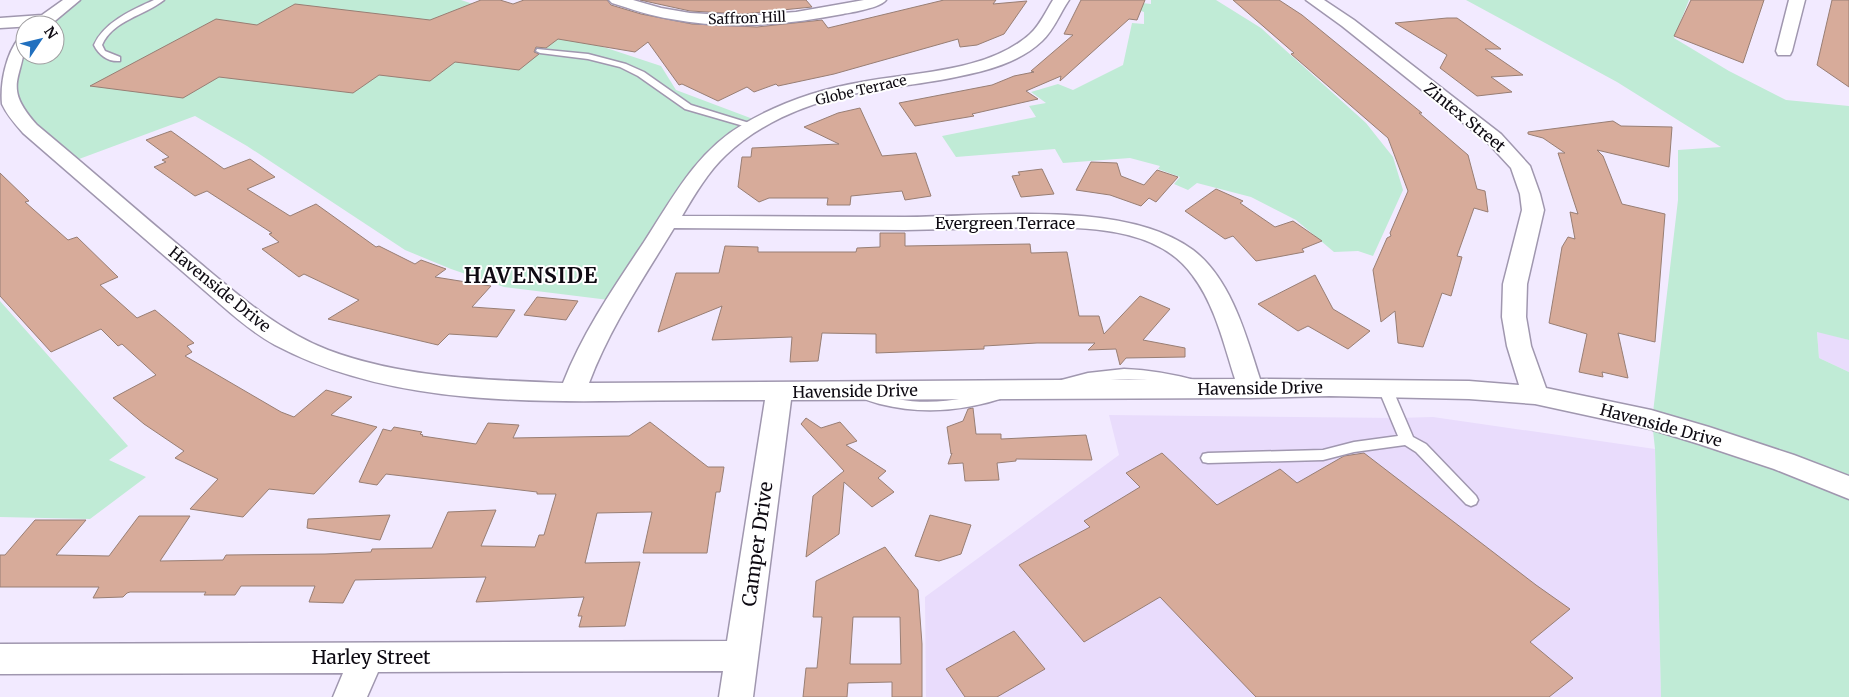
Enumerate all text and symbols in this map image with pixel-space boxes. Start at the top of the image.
street label: Saffron Hill [708,8,787,28]
north arrow [15,15,65,65]
text: N [40,23,61,42]
street label: Globe Terrace [814,71,908,109]
street label: Zintex Street [1420,78,1510,156]
street label: Evergreen Terrace [935,213,1075,233]
street label: Havenside Drive [165,242,275,336]
district label: HAVENSIDE [464,262,598,289]
street label: Havenside Drive [1197,377,1323,399]
street label: Havenside Drive [792,380,918,402]
street label: Havenside Drive [1598,399,1724,451]
street label: Camper Drive [736,480,778,608]
street label: Harley Street [311,645,431,669]

